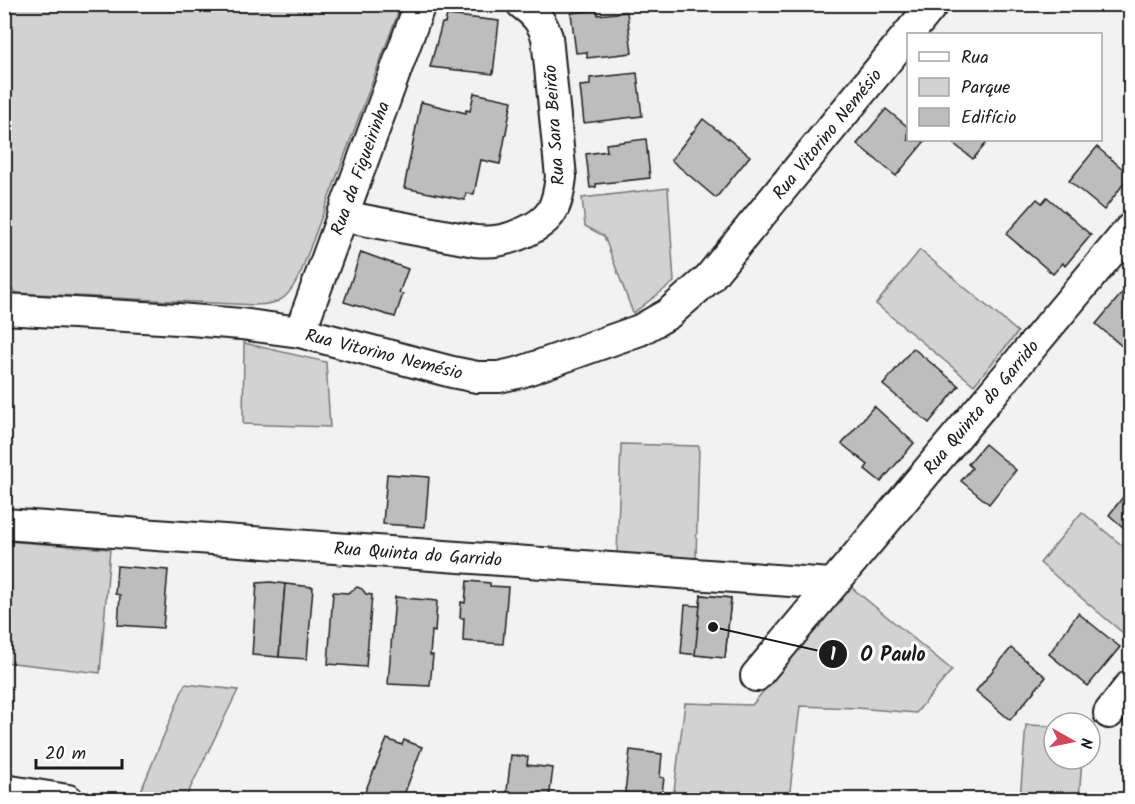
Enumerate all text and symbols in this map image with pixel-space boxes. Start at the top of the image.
legend [907,33,1102,141]
text: Rua [961,44,989,73]
street label: Rua Vitorino Nemésio [766,63,890,207]
street label: Rua Sara Beirão [537,64,574,186]
text: Parque [961,74,1010,103]
street label: Rua da Figueirinha [324,97,399,240]
text: Edifício [961,104,1016,133]
street label: Rua Vitorino Nemésio [302,322,466,389]
street label: Rua Quinta do Garrido [917,334,1047,482]
street label: Rua Quinta do Garrido [333,535,503,576]
callout: O Paulo [818,635,938,673]
text: O Paulo [860,640,926,672]
text: 1 [830,641,836,670]
north arrow [1042,711,1102,771]
scale bar [36,732,122,770]
text: N [1072,736,1098,750]
text: 20 m [45,740,86,769]

